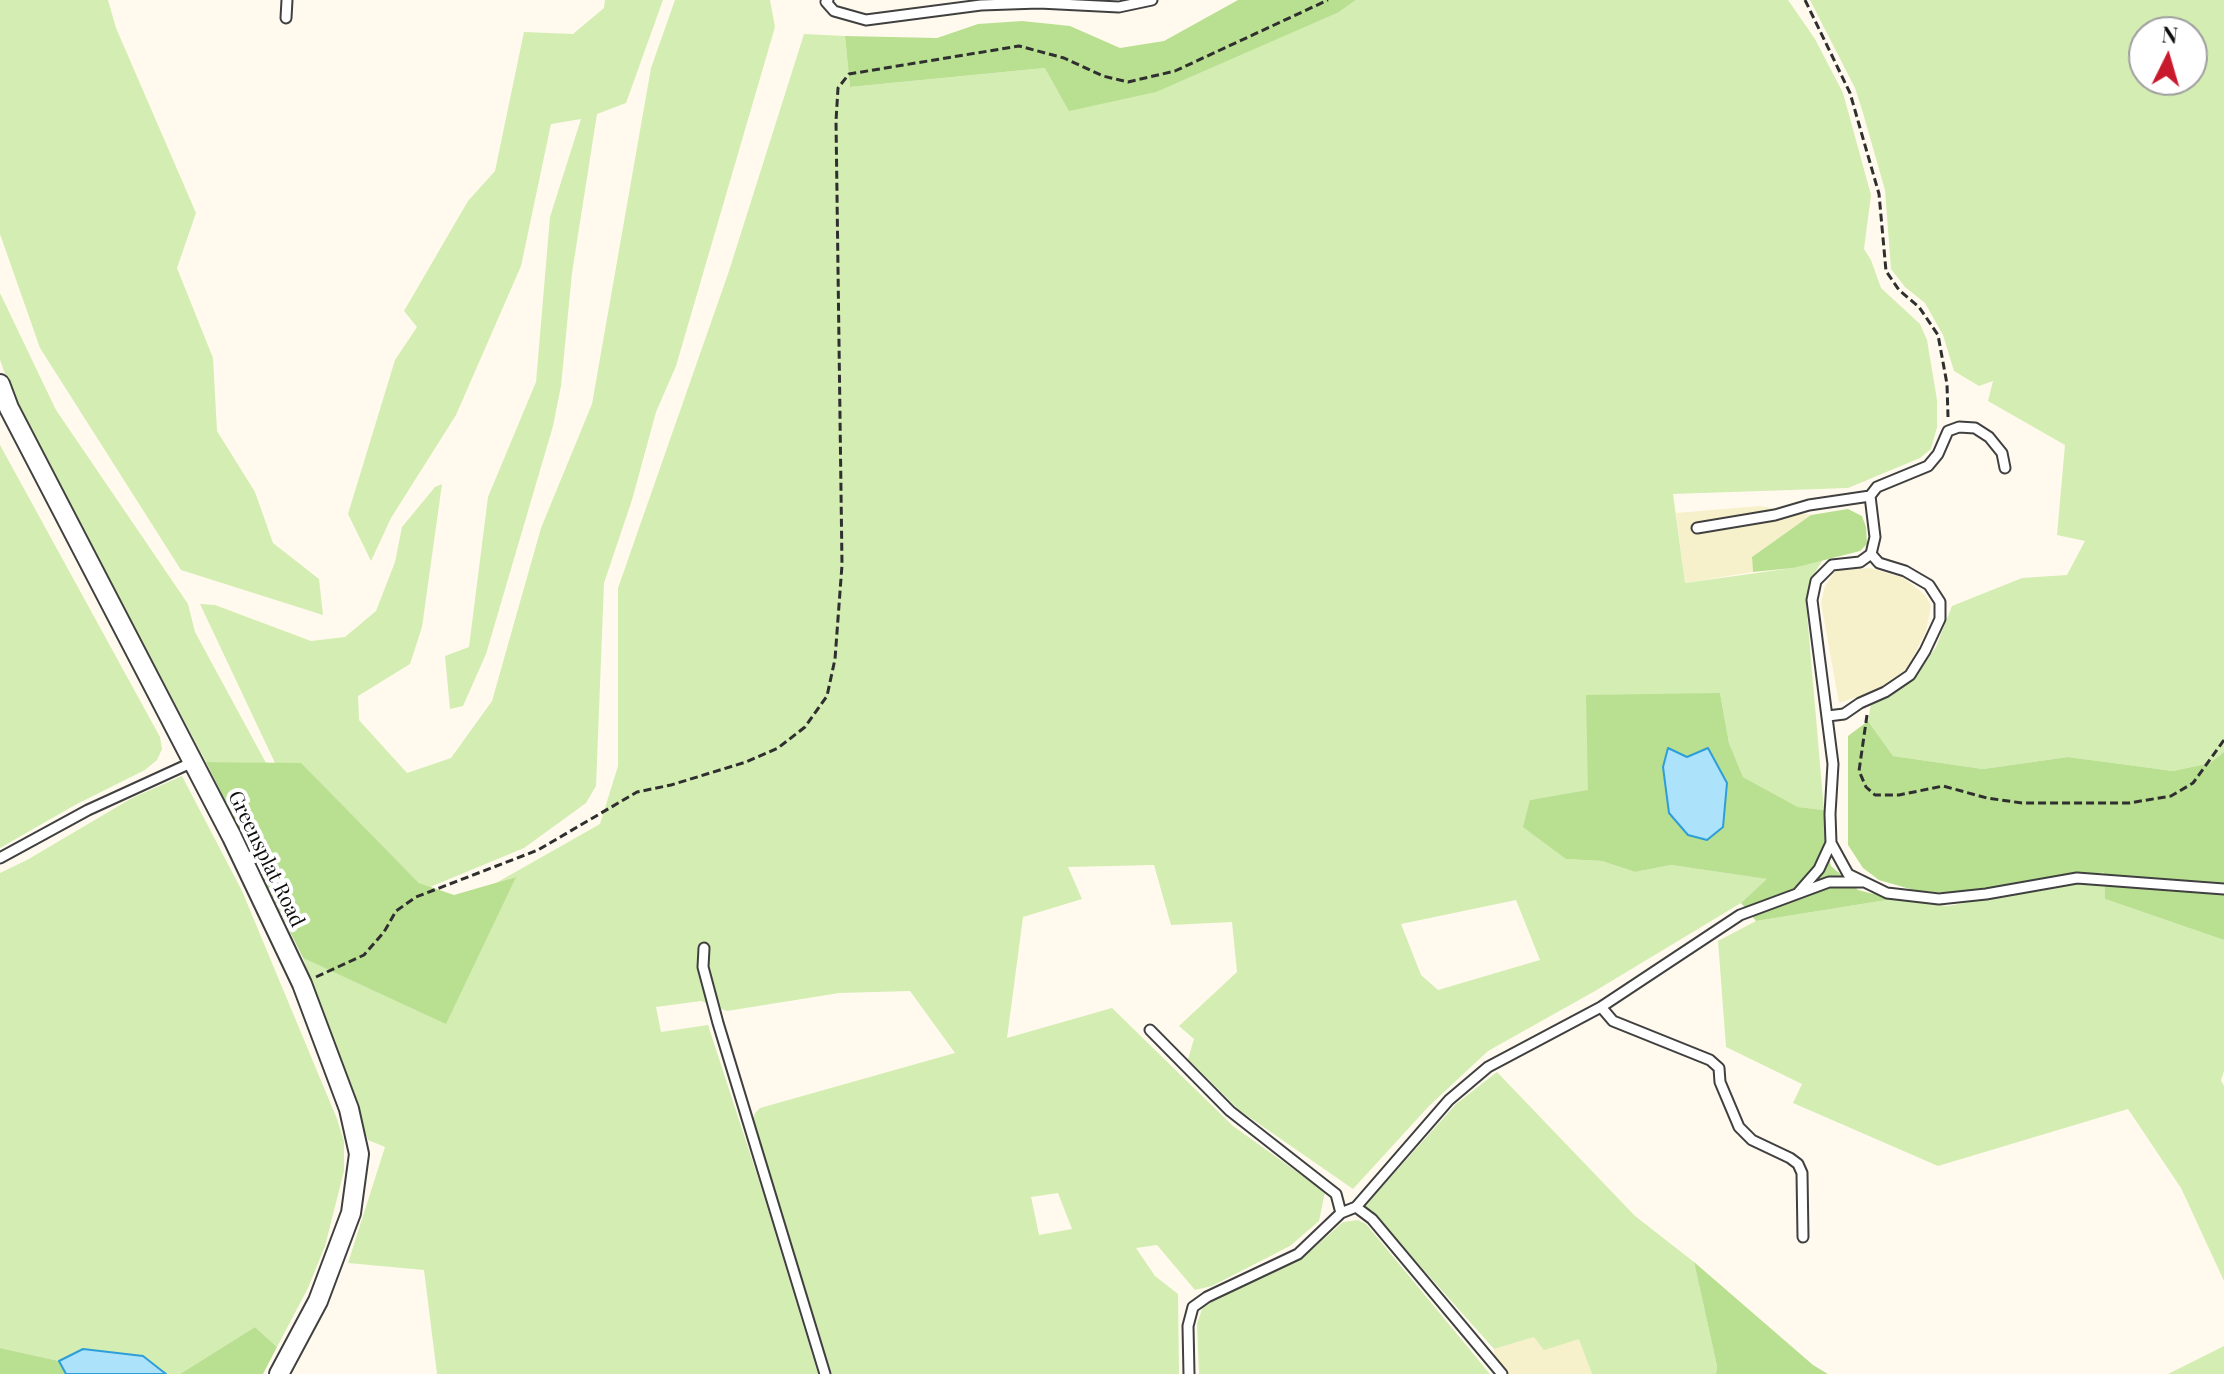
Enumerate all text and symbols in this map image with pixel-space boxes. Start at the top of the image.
north arrow [2128,16,2208,96]
text: N [2161,18,2179,50]
street label: Greensplat Road [223,787,309,931]

